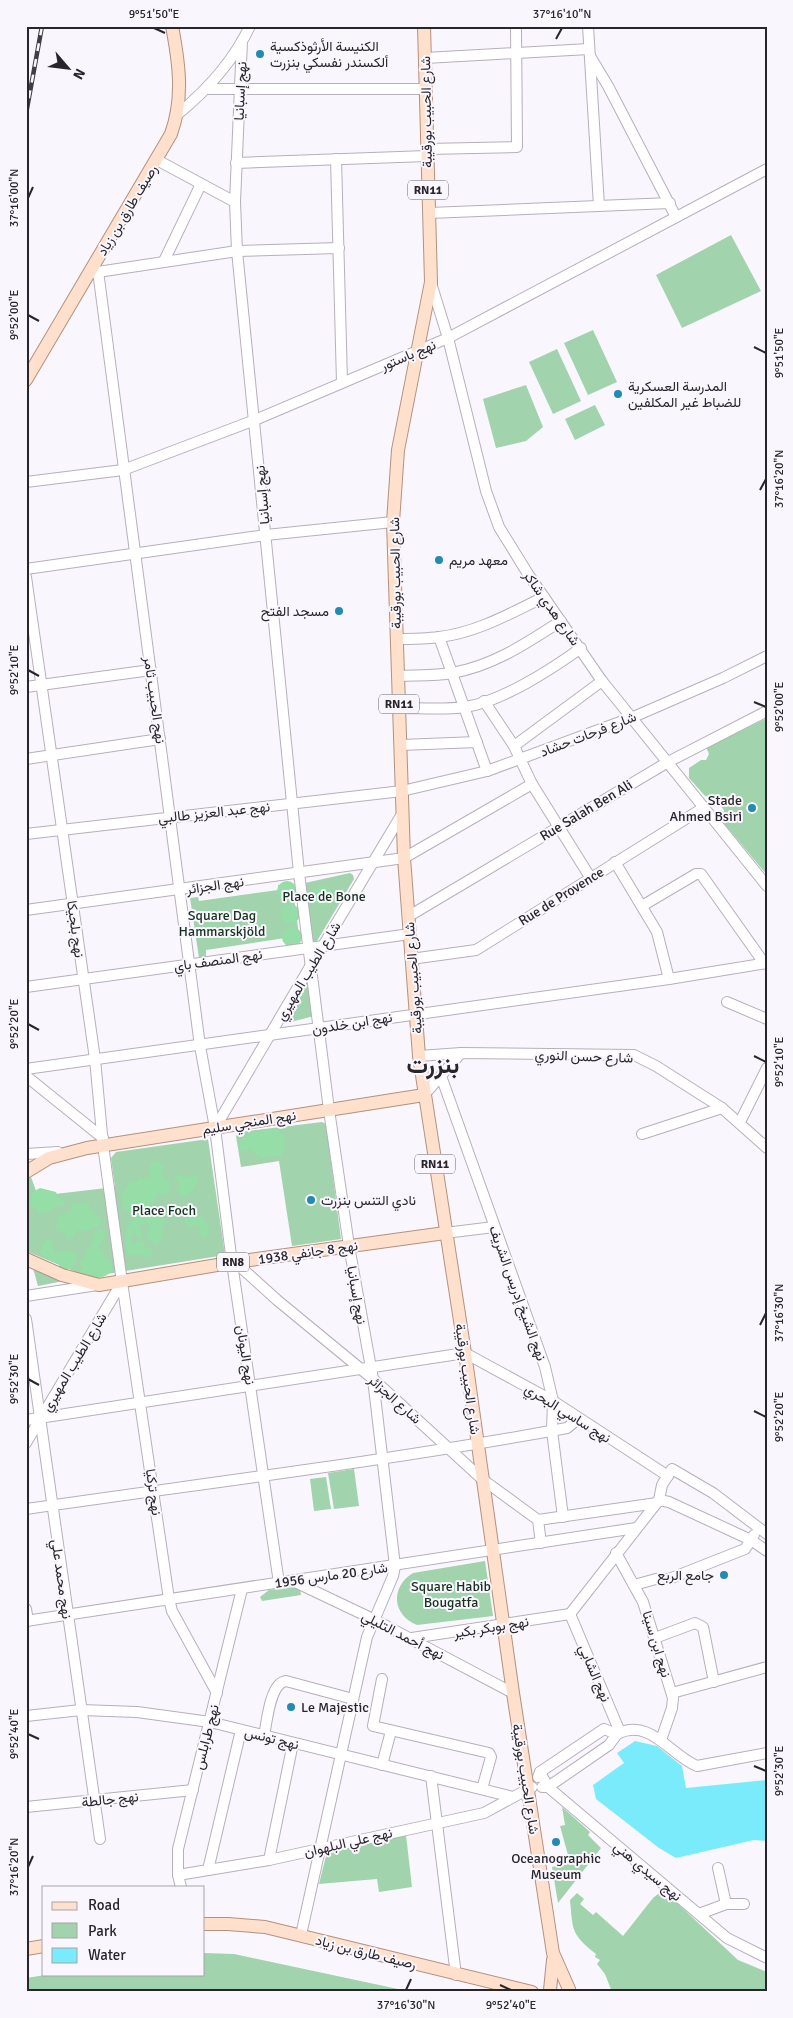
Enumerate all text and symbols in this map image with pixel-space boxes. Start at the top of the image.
text: 9°51'50"E [129,7,180,22]
text: 37°16'10"N [533,7,591,22]
place label: الكنيسة الأرثوذكسية ألكسندر نفسكي بنزرت [270,38,388,74]
north arrow [42,42,92,92]
marker: الكنيسة الأرثوذكسية ألكسندر نفسكي بنزرت [254,48,266,60]
street label: شارع الحبيب بورقيبة [417,56,438,168]
street label: نهج إسبانيا [230,61,253,121]
text: N [69,66,89,82]
street label: رصيف طارق بن زياد [94,161,161,259]
text: 37°16'00"N [7,169,22,227]
road number: RN11 [408,180,448,200]
text: 9°52'00"E [7,289,22,340]
text: 9°51'50"E [772,327,787,378]
street label: نهج باستور [377,336,439,377]
place label: المدرسة العسكرية للضباط غير المكلفين [628,378,741,411]
marker: المدرسة العسكرية للضباط غير المكلفين [612,388,624,400]
text: 37°16'20"N [772,450,787,508]
street label: نهج إسبانيا [251,465,276,525]
street label: شارع الحبيب بورقيبة [386,517,407,629]
place label: معهد مريم [449,552,508,569]
marker: معهد مريم [433,554,445,566]
street label: شارع هدي شاكر [516,567,584,651]
place label: مسجد الفتح [261,603,329,622]
marker: مسجد الفتح [333,605,345,617]
text: 9°52'10"E [7,644,22,695]
street label: نهج الحبيب ثامر [138,654,169,745]
text: 9°52'00"E [772,681,787,732]
road number: RN11 [379,694,419,714]
street label: شارع فرحات حشاد [538,708,640,763]
street label: Rue Salah Ben Ali [537,776,636,845]
place label: Stade Ahmed Bsiri [670,792,742,825]
street label: نهج عبد العزيز طالبي [157,798,271,830]
marker: Stade Ahmed Bsiri [746,802,758,814]
street label: Rue de Provence [515,863,607,929]
street label: نهج الجزائر [184,873,245,900]
park label: Place de Bone [282,888,366,905]
street label: نهج بلجيكا [61,899,88,959]
park label: Square Dag Hammarskjöld [179,907,265,940]
street label: شارع الطيب المهيري [272,919,347,1025]
street label: شارع الحبيب بورقيبة [401,921,428,1034]
street label: نهج المنصف باي [173,946,264,978]
text: 9°52'20"E [7,998,22,1049]
street label: نهج ابن خلدون [311,1009,394,1040]
text: 9°52'10"E [772,1036,787,1087]
street label: شارع حسن النوري [534,1046,634,1070]
district label: بنزرت [407,1050,459,1080]
street label: نهج المنجي سليم [201,1107,298,1141]
road number: RN11 [415,1154,455,1174]
place label: نادي التنس بنزرت [321,1192,416,1212]
marker: نادي التنس بنزرت [305,1194,317,1206]
park label: Place Foch [132,1202,196,1219]
street label: نهج الشيخ إدريس الشريف [483,1223,550,1364]
street label: نهج 8 جانفي 1938 [257,1237,360,1271]
road number: RN8 [217,1252,249,1272]
street label: نهج إسبانيا [341,1264,370,1326]
text: 37°16'30"N [772,1284,787,1342]
street label: شارع الطيب المهيري [38,1310,113,1416]
street label: شارع الحبيب بورقيبة [449,1322,484,1436]
street label: نهج اليونان [230,1324,259,1386]
text: 9°52'30"E [7,1353,22,1404]
street label: شارع الجزائر [363,1370,425,1429]
street label: نهج ساسي البحري [520,1380,614,1449]
text: 9°52'20"E [772,1391,787,1442]
street label: نهج تركيا [140,1468,165,1517]
street label: نهج محمد علي [45,1538,75,1620]
street label: شارع 20 مارس 1956 [273,1559,389,1594]
place label: جامع الربع [657,1567,714,1586]
marker: جامع الربع [718,1569,730,1581]
park label: Square Habib Bougatfa [411,1578,491,1611]
street label: نهج أحمد التليلي [357,1607,447,1666]
street label: نهج ابن سينا [636,1609,675,1680]
street label: نهج بوبكر بكير [451,1613,530,1644]
street label: نهج الشابي [572,1642,614,1706]
place label: Le Majestic [301,1699,369,1716]
marker: Le Majestic [285,1701,297,1713]
street label: نهج طرابلس [190,1703,225,1772]
text: 9°52'40"E [7,1708,22,1759]
street label: شارع الحبيب بورقيبة [506,1722,543,1836]
street label: نهج تونس [242,1724,301,1755]
text: 9°52'30"E [772,1745,787,1796]
street label: نهج جالطة [81,1788,140,1813]
street label: نهج علي البلهوان [302,1824,395,1864]
marker: Oceanographic Museum [550,1836,562,1848]
text: 37°16'20"N [7,1838,22,1896]
street label: نهج سيدي هني [608,1838,685,1907]
place label: Oceanographic Museum [511,1850,601,1883]
legend [42,1886,205,1976]
text: Road [88,1896,120,1914]
text: Park [88,1922,117,1940]
street label: رصيف طارق بن زياد [314,1932,418,1973]
text: Water [88,1946,126,1964]
text: 37°16'30"N [377,1998,435,2013]
text: 9°52'40"E [486,1998,537,2013]

